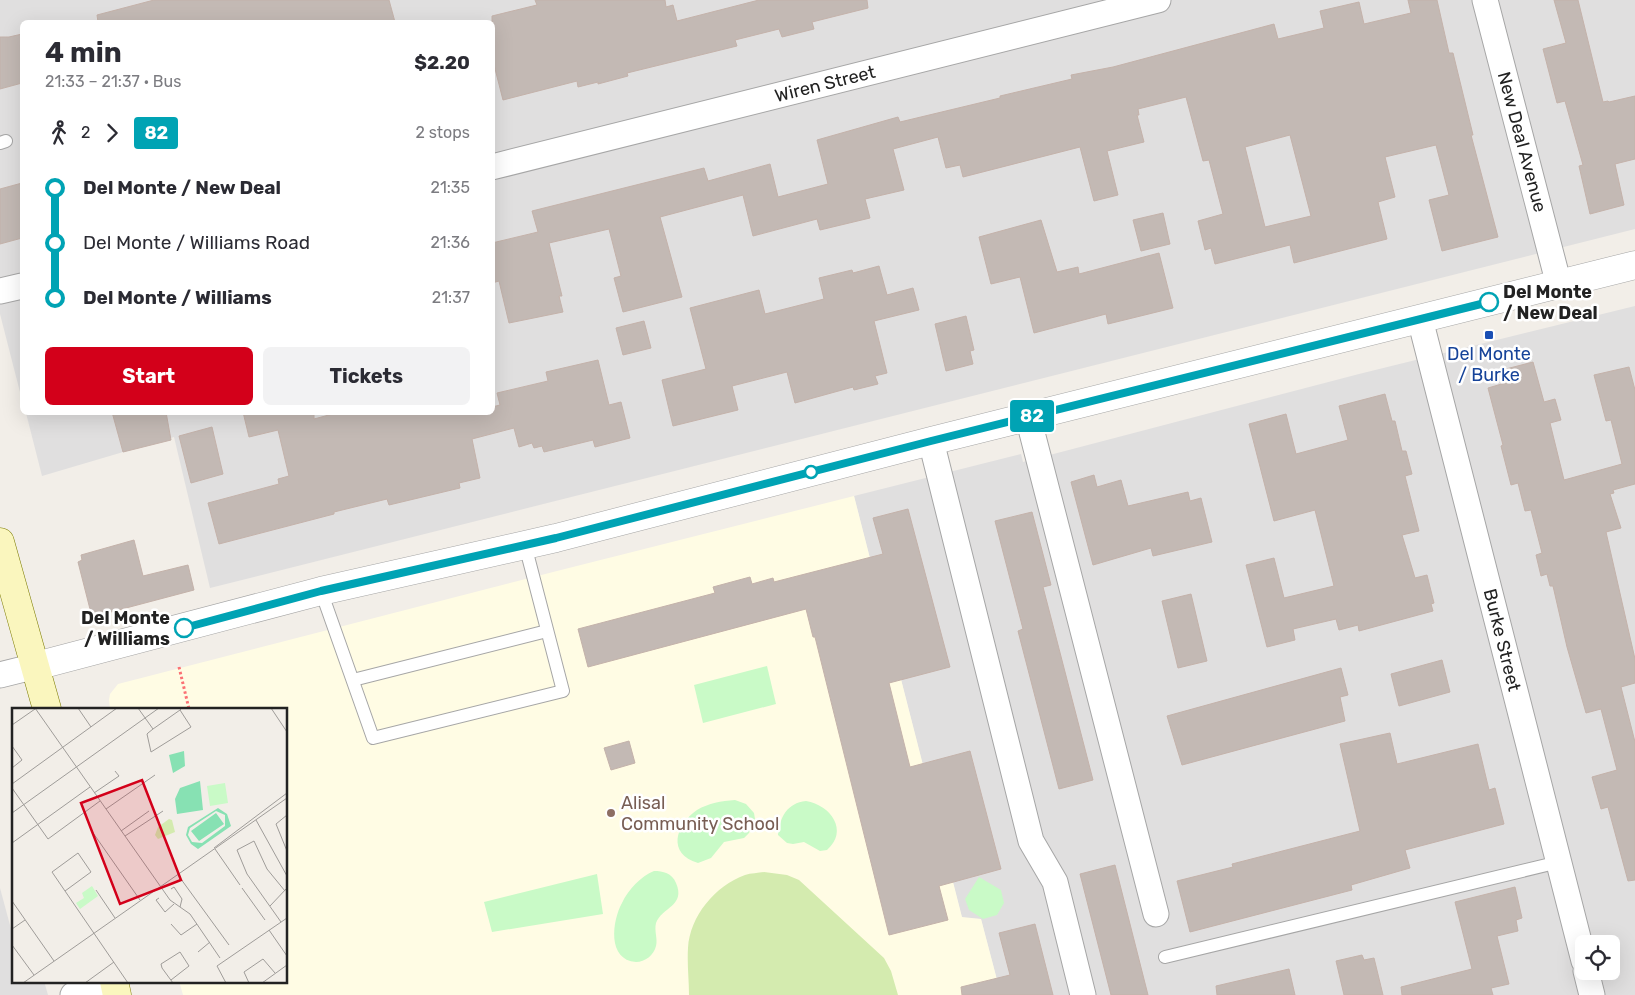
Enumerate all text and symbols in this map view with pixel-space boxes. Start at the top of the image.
text: 4 min [45,36,122,69]
text: $2.20 [414,51,470,74]
street label: Wiren Street [772,61,878,107]
street label: New Deal Avenue [1493,69,1551,215]
text: 21:33 – 21:37 · Bus [45,72,181,91]
icon: walk [45,119,73,147]
icon: forward [98,119,126,147]
text: 82 [144,122,168,144]
text: 2 [81,123,90,142]
text: 2 stops [415,123,470,142]
text: Del Monte / New Deal [83,176,281,199]
text: 21:35 [431,178,470,197]
text: Del Monte / Williams Road [83,231,310,254]
text: 21:36 [430,233,470,252]
place label: Del Monte / New Deal [1503,281,1598,324]
text: Del Monte / Williams [83,286,272,309]
text: 21:37 [432,288,470,307]
marker: Del Monte / New Deal [1479,292,1499,312]
marker: Del Monte / Burke [1483,329,1495,341]
place label: Del Monte / Burke [1447,343,1531,386]
button: Start [45,347,253,405]
button: Tickets [263,347,470,405]
line badge: 82 [1010,400,1054,432]
text: 82 [1020,405,1044,427]
unlabelled marker [804,465,818,479]
street label: Burke Street [1479,586,1525,694]
place label: Del Monte / Williams [81,607,170,650]
marker: Del Monte / Williams [174,618,194,638]
inset map [12,708,288,982]
place label: Alisal Community School [621,792,779,835]
marker: Alisal Community School [605,807,617,819]
map controls [1575,935,1620,980]
button: locate [1575,935,1620,980]

